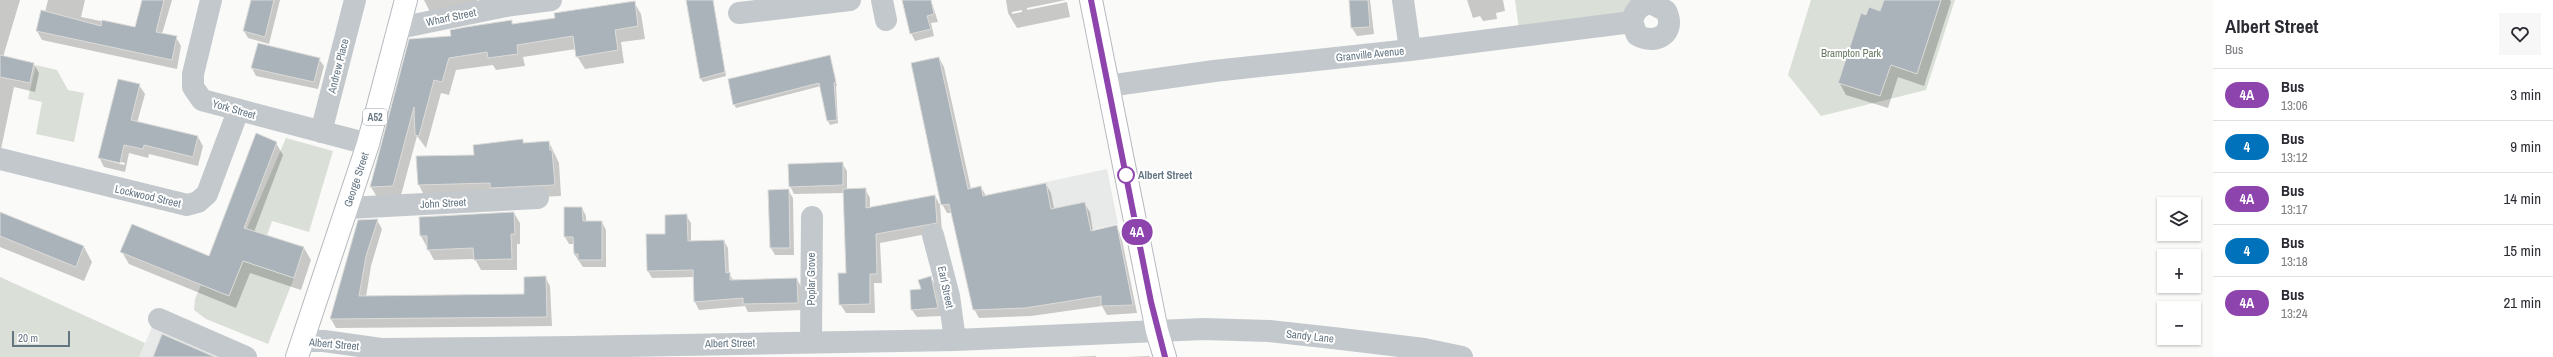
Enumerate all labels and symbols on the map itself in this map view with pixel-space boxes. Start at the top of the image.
street label: Wharf Street [425,5,478,29]
street label: Andrew Place [324,37,352,96]
street label: Granville Avenue [1335,43,1405,65]
park label: Brampton Park [1821,46,1882,60]
street label: York Street [211,96,258,122]
road number: A52 [363,109,387,125]
street label: George Street [341,150,372,209]
marker: Albert Street [1117,166,1135,184]
place label: Albert Street [1138,168,1192,182]
street label: Lockwood Street [114,182,183,210]
street label: John Street [420,195,467,211]
line badge: 4A [1119,219,1155,245]
street label: Poplar Grove [804,252,818,306]
street label: Earl Street [935,265,957,310]
street label: Sandy Lane [1285,327,1335,345]
scale bar [12,329,70,348]
street label: Albert Street [307,335,360,353]
street label: Albert Street [704,336,756,350]

